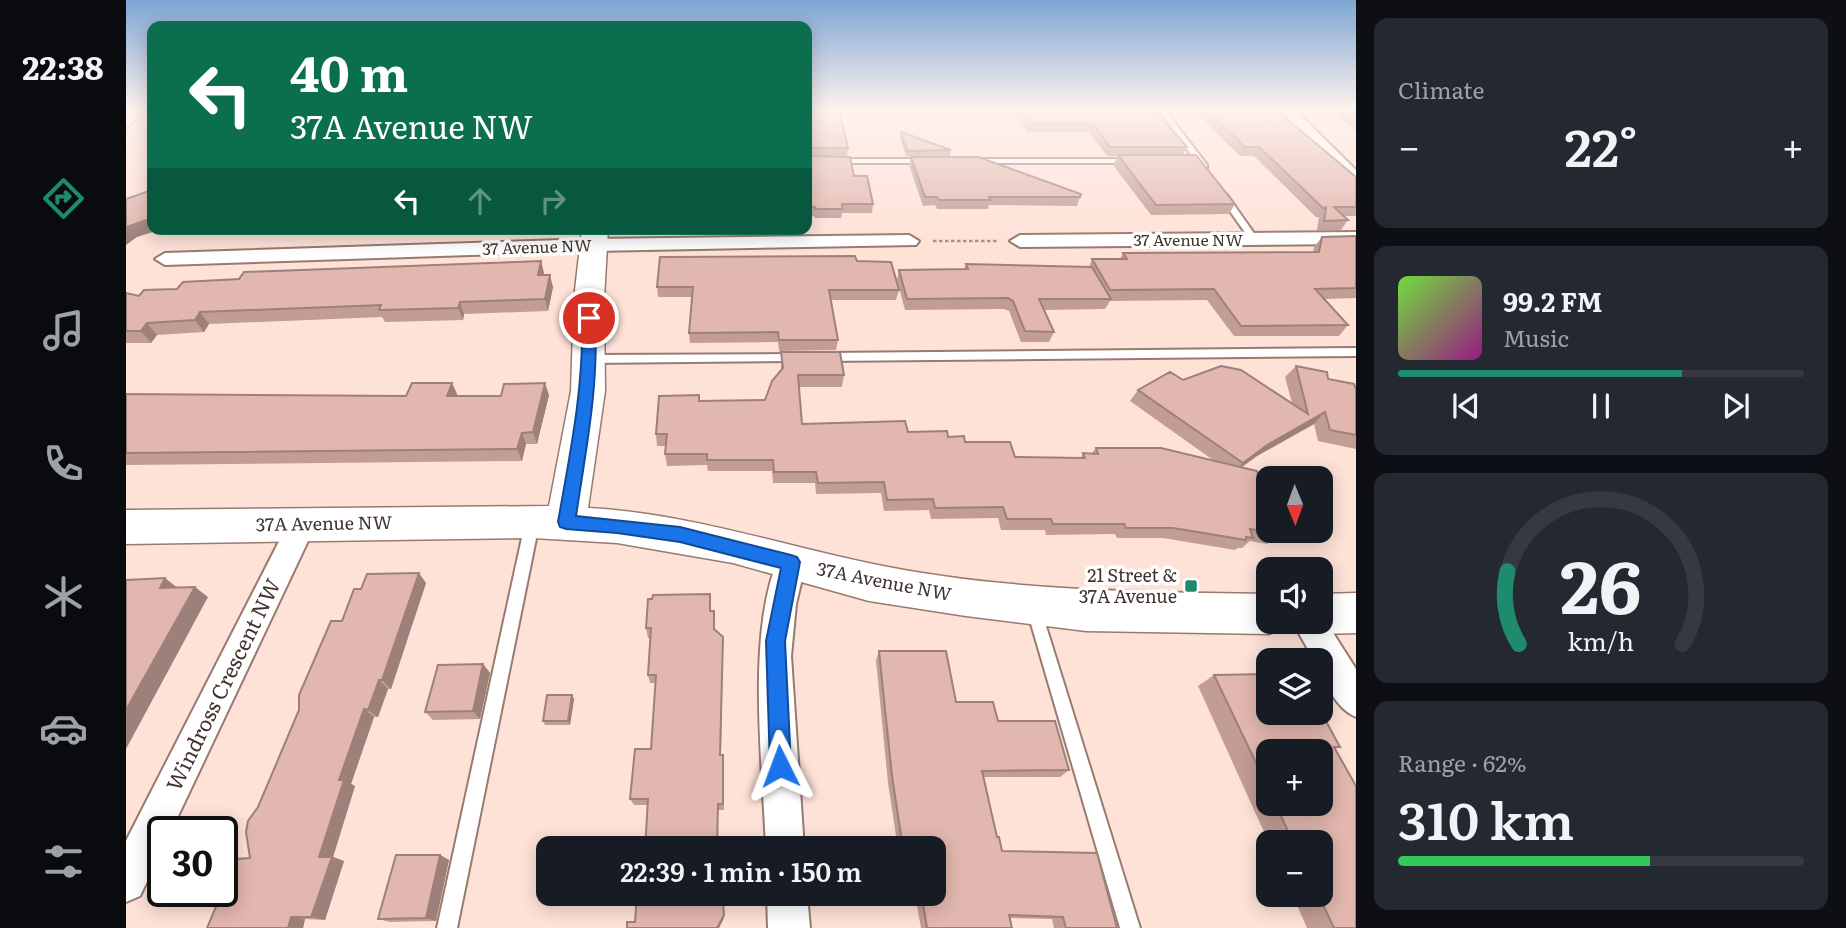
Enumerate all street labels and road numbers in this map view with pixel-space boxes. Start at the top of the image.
street label: 37 Avenue NW [1133,227,1243,251]
street label: 37 Avenue NW [482,232,593,260]
street label: 37A Avenue NW [255,508,393,537]
street label: 37A Avenue NW [815,554,954,607]
street label: Windross Crescent NW [157,572,287,795]

